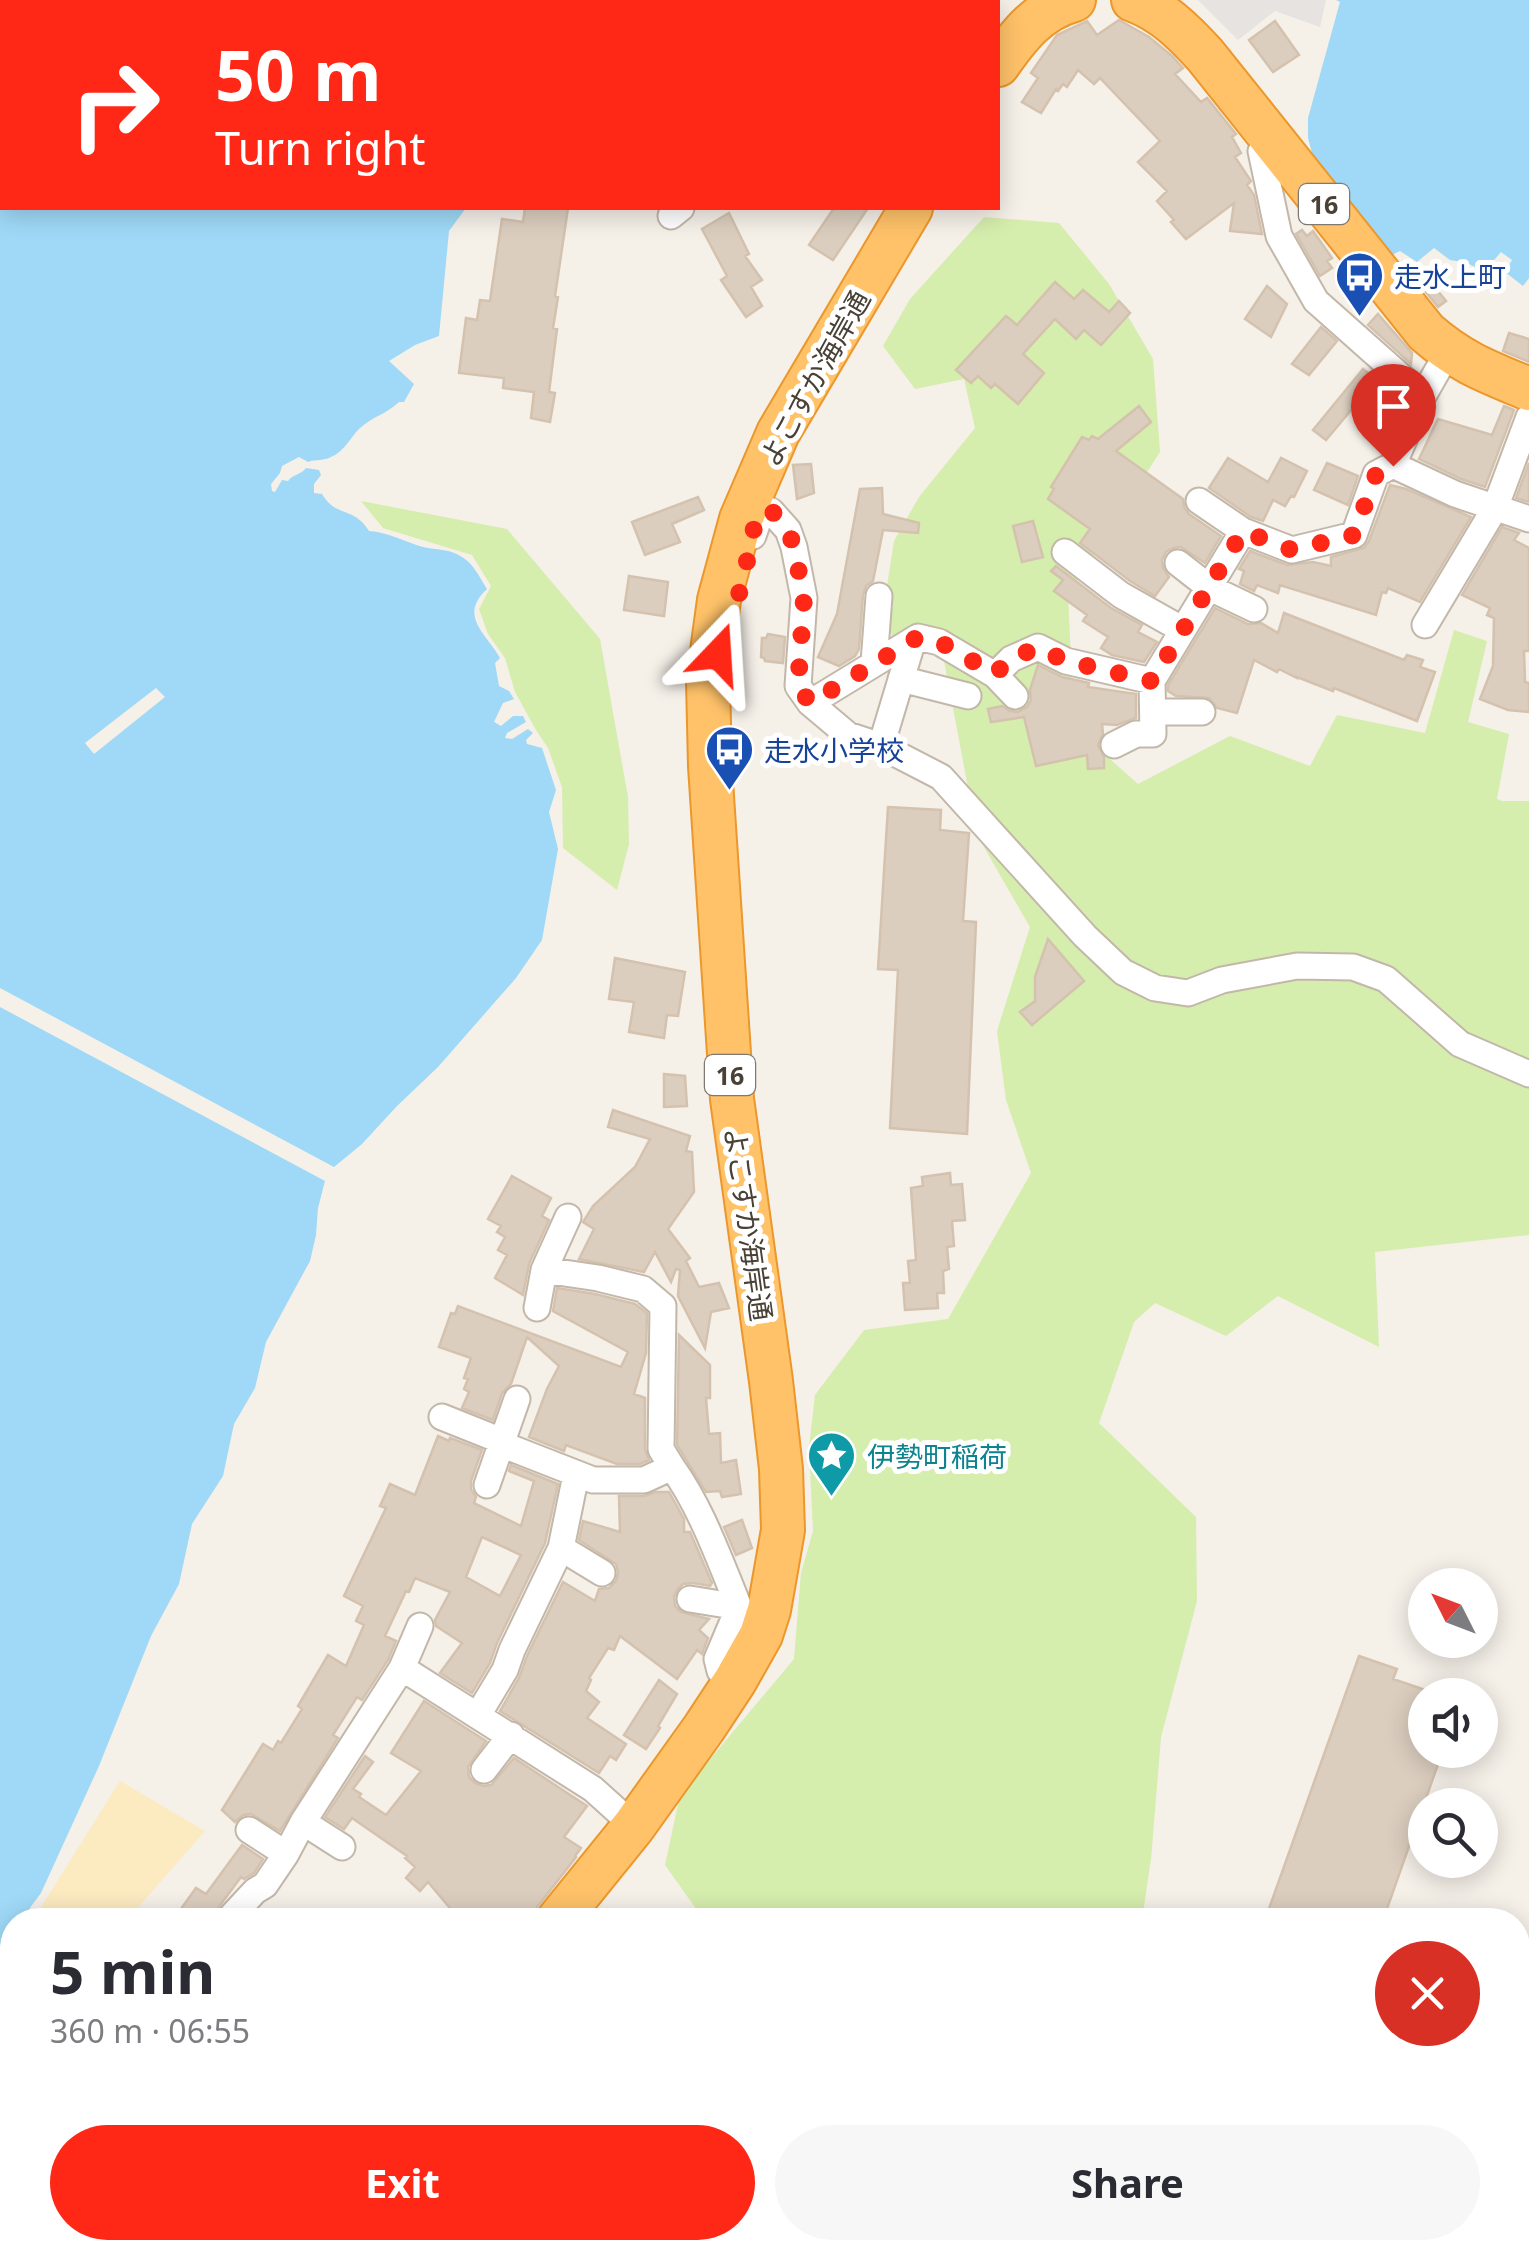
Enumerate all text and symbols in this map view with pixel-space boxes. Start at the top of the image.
text: 50 m [215,26,382,122]
icon: right [50,40,180,170]
text: Turn right [215,117,426,178]
road number: 16 [1299,184,1349,224]
bus stop icon: 走水上町 [1333,250,1385,318]
place label: 走水上町 [1394,257,1506,295]
street label: よこすか海岸通 [750,283,878,473]
pin [1351,364,1436,467]
icon: arrive [1366,379,1421,434]
position arrow [666,602,770,706]
bus stop icon: 走水小学校 [703,724,755,792]
place label: 走水小学校 [764,731,904,769]
road number: 16 [705,1055,755,1095]
street label: よこすか海岸通 [717,1125,781,1323]
place icon: 伊勢町稲荷 [806,1430,858,1498]
place label: 伊勢町稲荷 [867,1437,1007,1475]
north arrow [1408,1568,1498,1658]
map controls [1408,1568,1498,1878]
button: sound [1408,1678,1498,1768]
button: search [1408,1788,1498,1878]
text: 5 min [50,1930,215,2012]
button: close [1375,1941,1480,2046]
text: 360 m · 06:55 [50,2009,250,2052]
button: Exit [50,2125,755,2240]
button: Share [775,2125,1480,2240]

